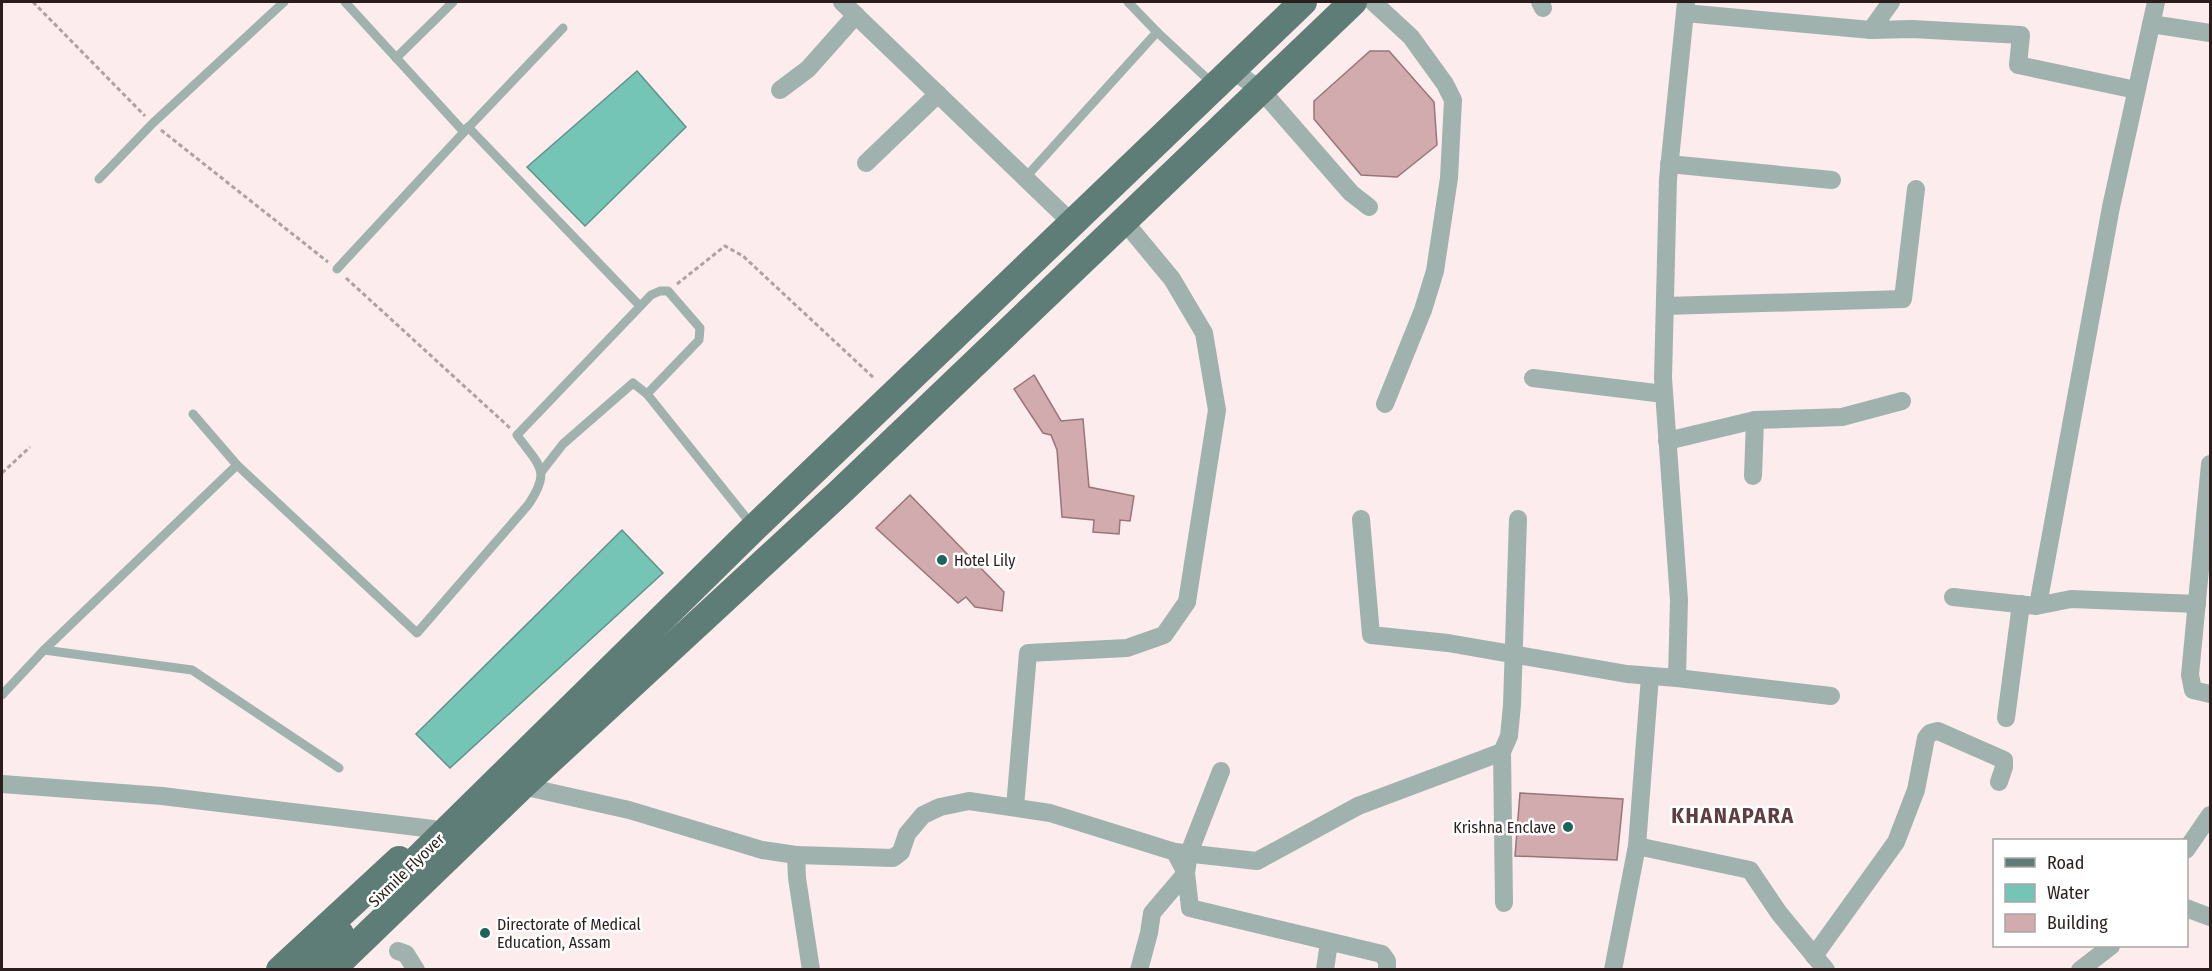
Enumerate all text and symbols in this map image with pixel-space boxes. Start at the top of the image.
place label: Hotel Lily [954,551,1016,570]
marker: Hotel Lily [935,553,949,567]
district label: KHANAPARA [1671,802,1795,829]
place label: Krishna Enclave [1453,818,1556,837]
marker: Krishna Enclave [1561,820,1575,834]
street label: Sixmile Flyover [364,829,448,911]
legend [1993,839,2188,947]
text: Road [2047,852,2084,874]
text: Water [2047,882,2090,904]
text: Building [2047,912,2108,934]
place label: Directorate of Medical Education, Assam [497,915,641,952]
marker: Directorate of Medical Education, Assam [478,926,492,940]

